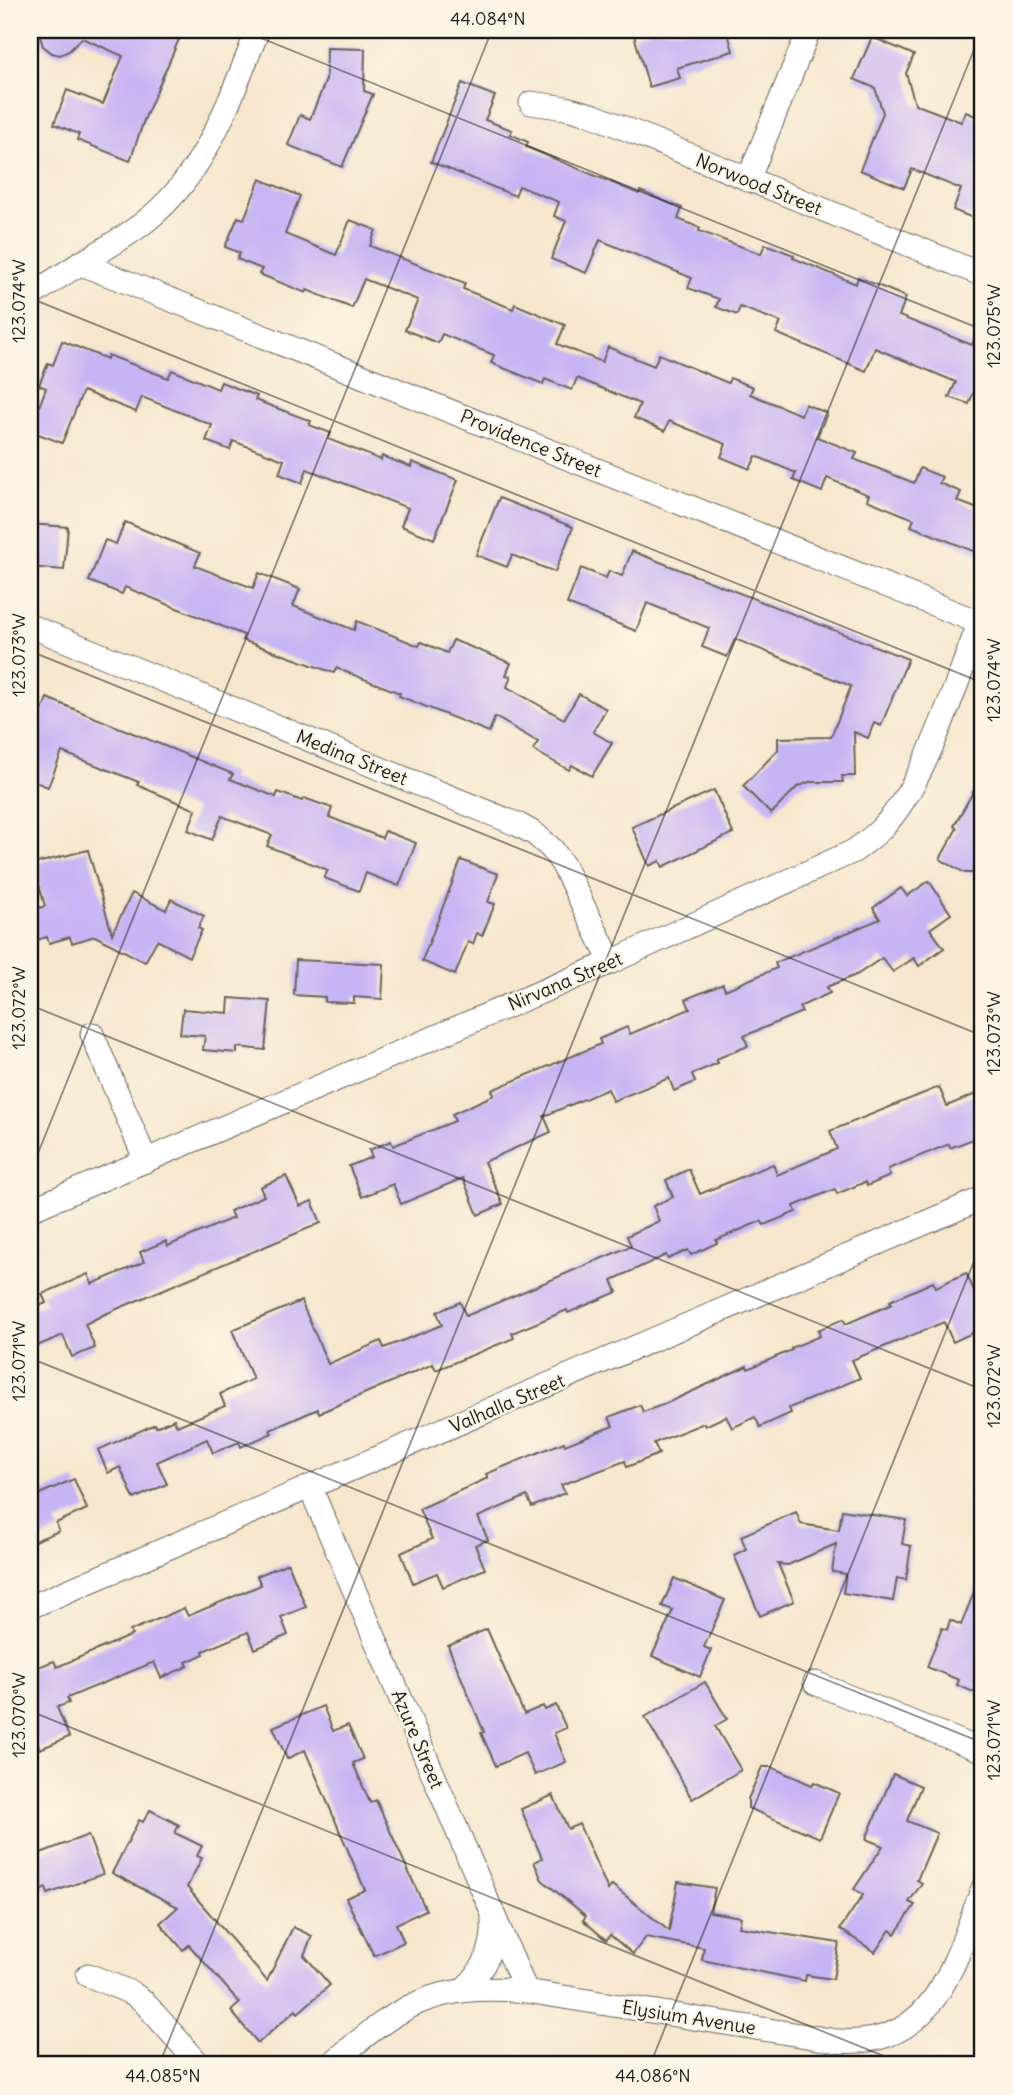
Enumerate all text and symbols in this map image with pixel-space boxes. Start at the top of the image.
text: 44.084°N [450,7,526,30]
street label: Norwood Street [692,148,826,220]
text: 123.074°W [7,259,30,343]
text: 123.075°W [982,284,1005,368]
street label: Providence Street [457,404,605,482]
text: 123.073°W [7,613,30,697]
text: 123.074°W [982,638,1005,722]
street label: Medina Street [293,724,411,790]
street label: Nirvana Street [504,946,626,1016]
text: 123.072°W [7,966,30,1050]
text: 123.073°W [982,991,1005,1075]
text: 123.071°W [7,1321,30,1401]
text: 123.072°W [982,1344,1005,1428]
street label: Valhalla Street [446,1368,568,1438]
text: 123.070°W [7,1672,30,1758]
street label: Azure Street [386,1686,450,1792]
text: 123.071°W [982,1700,1005,1780]
street label: Elysium Avenue [620,1995,758,2039]
text: 44.085°N [125,2064,201,2087]
text: 44.086°N [615,2064,691,2087]

